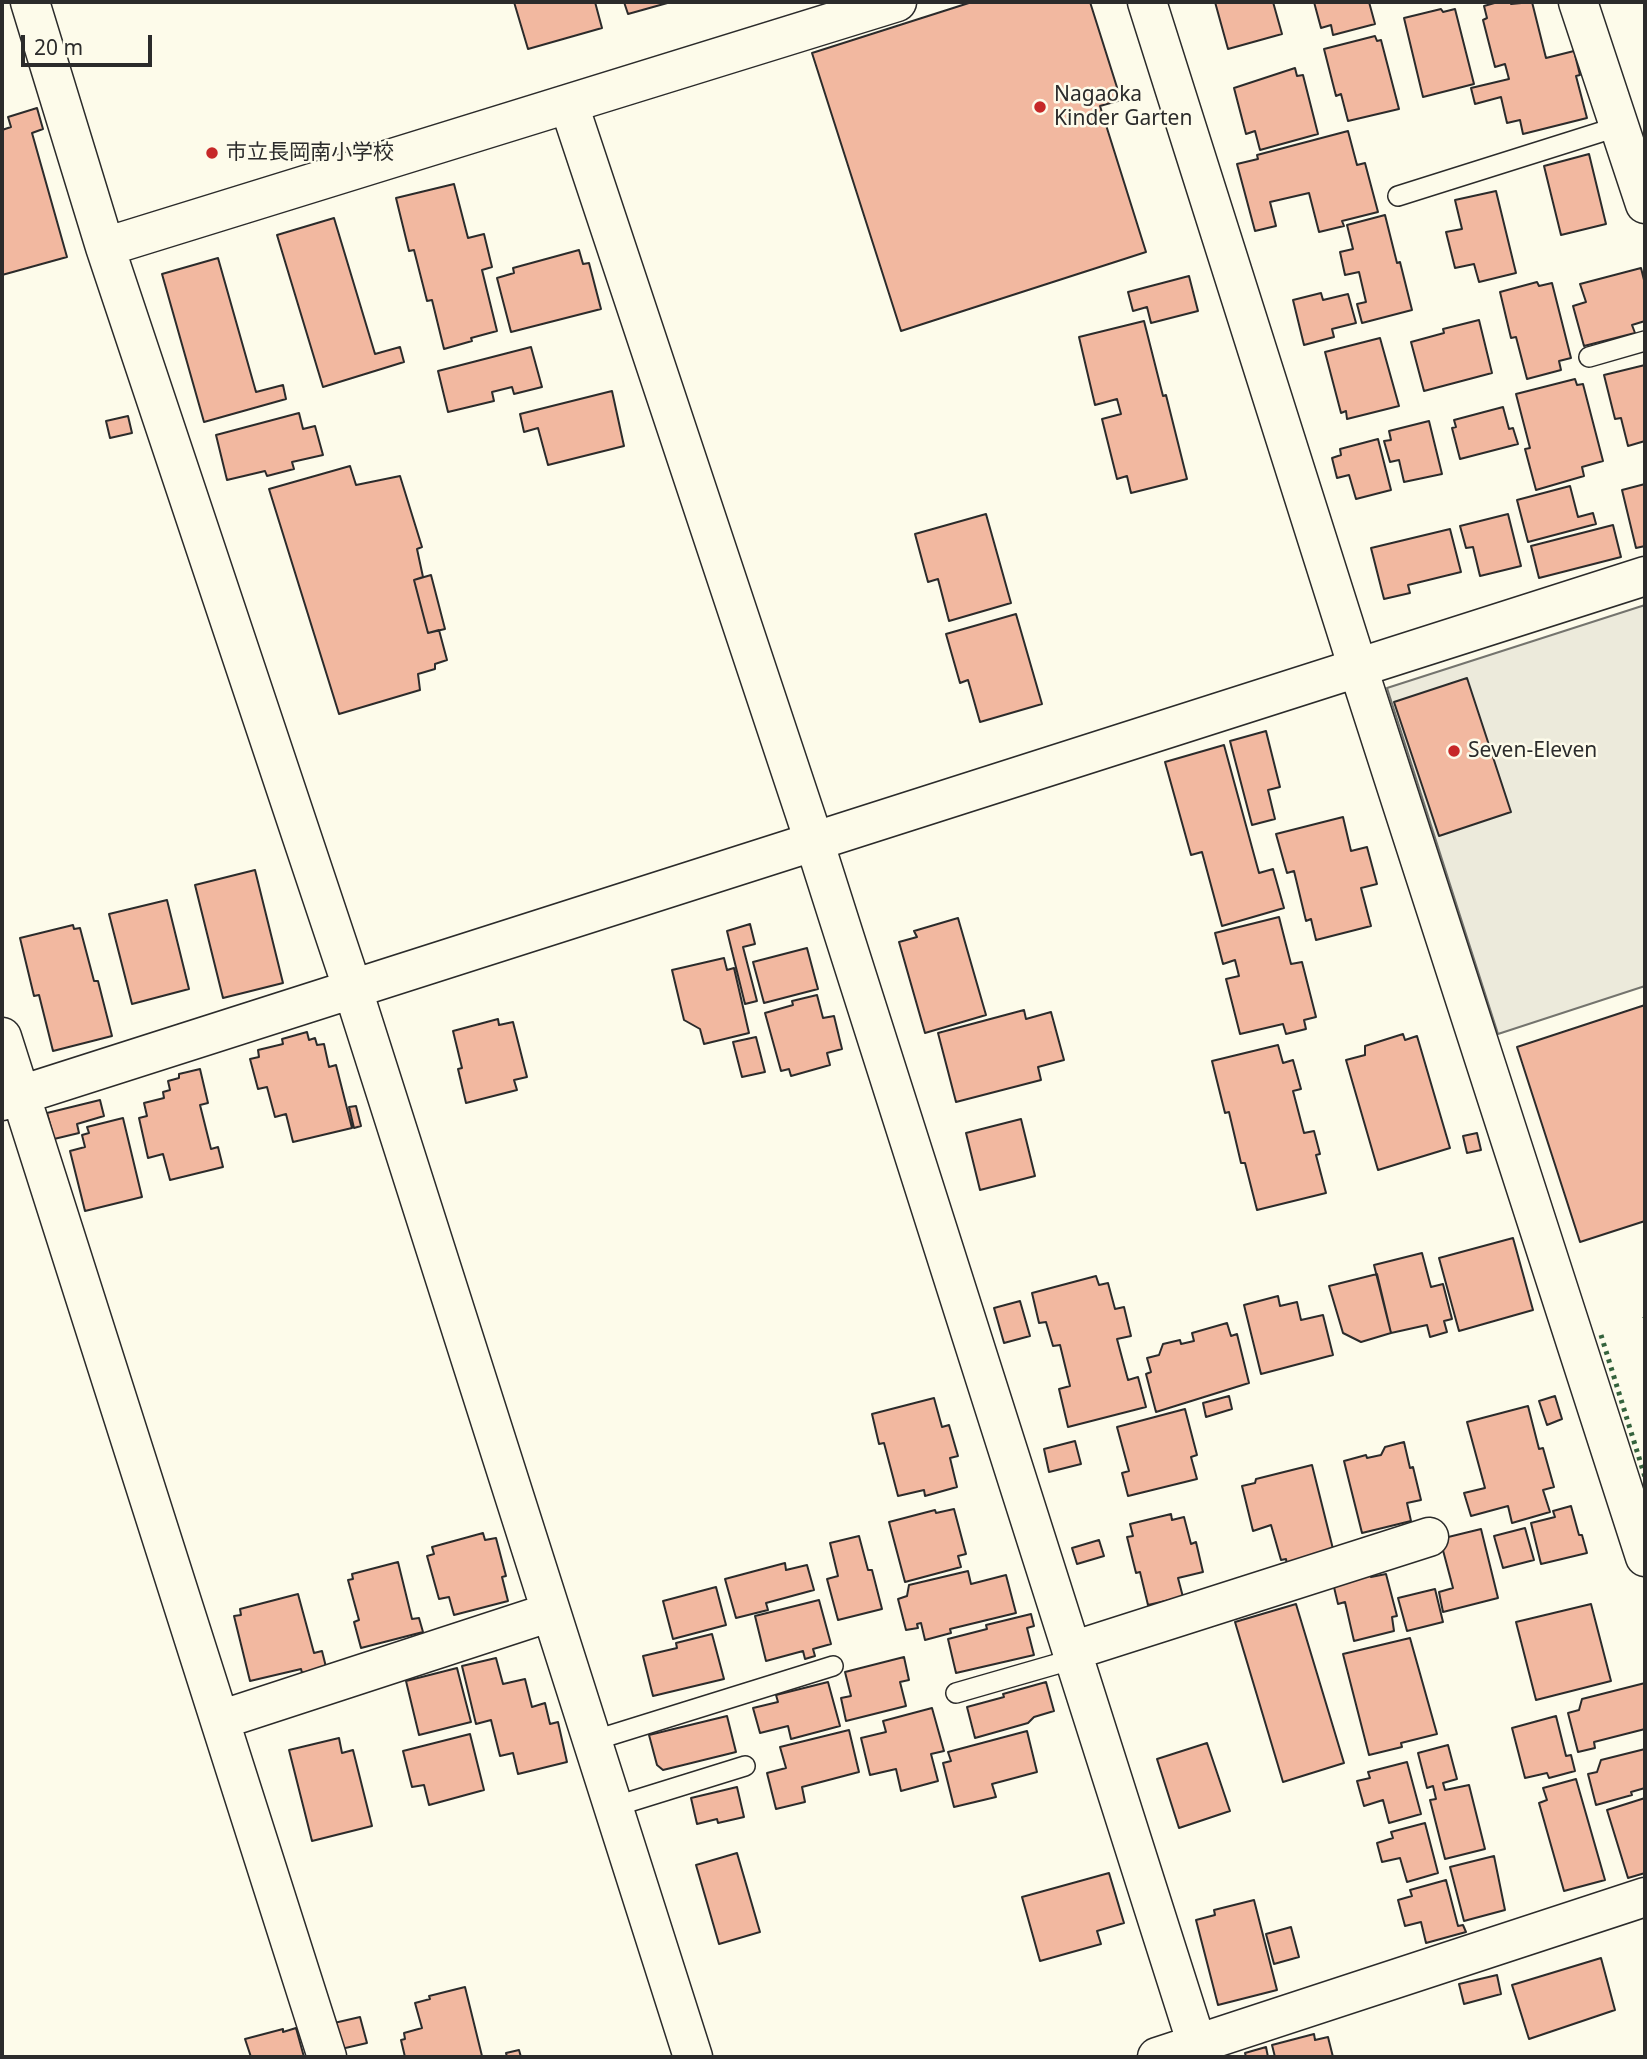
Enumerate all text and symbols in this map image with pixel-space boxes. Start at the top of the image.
scale bar [24,21,156,65]
text: 20 m [34,33,83,61]
place label: Nagaoka Kinder Garten [1054,82,1192,132]
marker: Nagaoka Kinder Garten [1032,99,1048,115]
place label: 市立長岡南小学校 [226,140,394,166]
marker: 市立長岡南小学校 [204,145,220,161]
place label: Seven-Eleven [1468,738,1597,764]
marker: Seven-Eleven [1446,743,1462,759]

